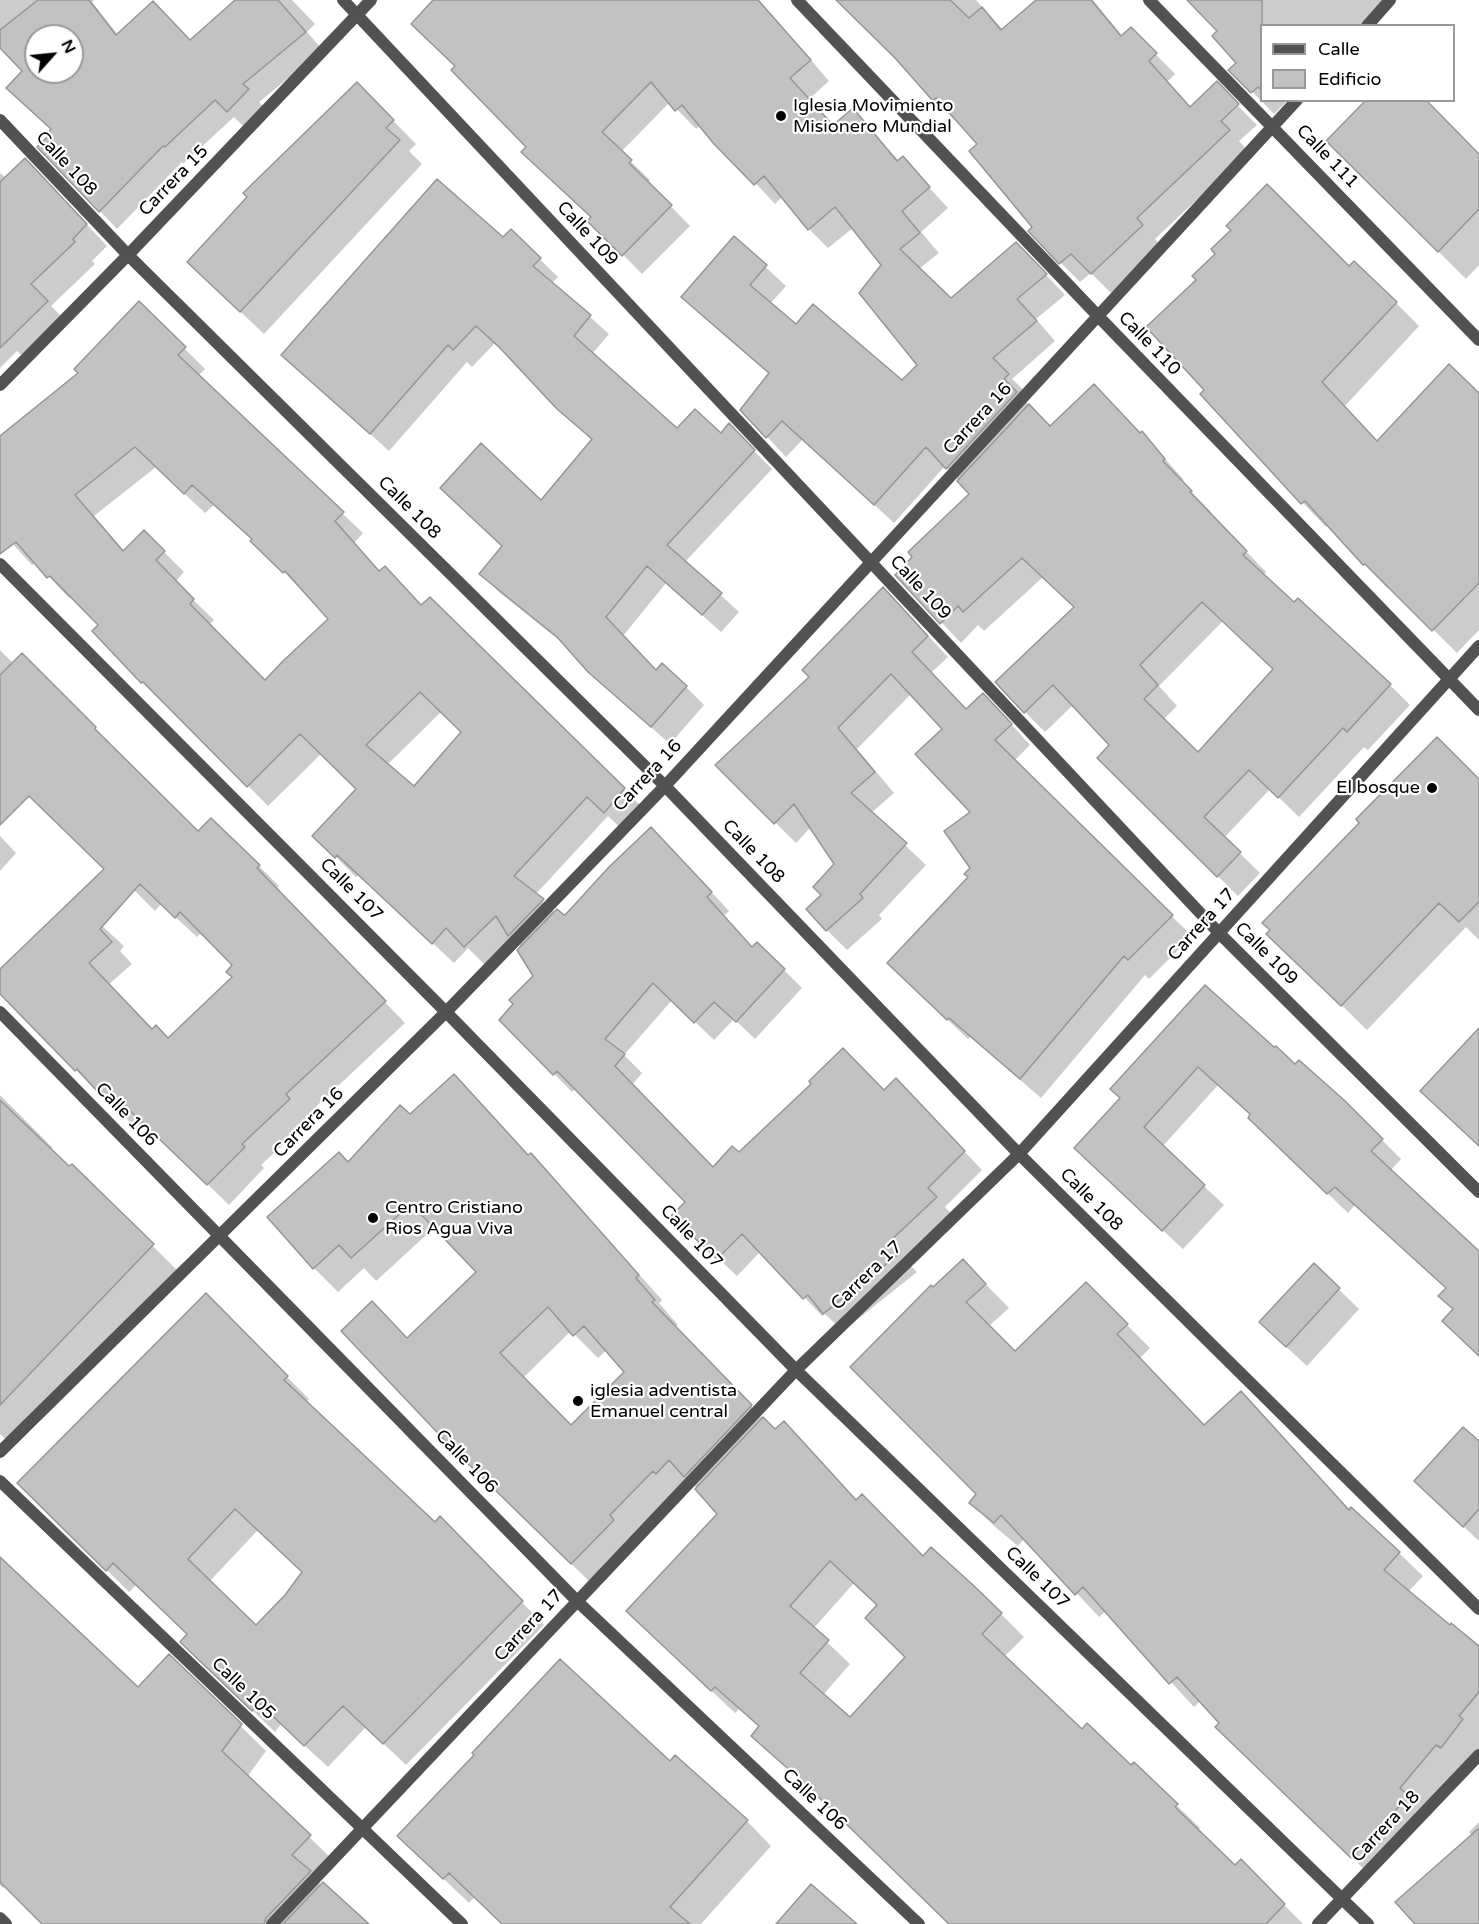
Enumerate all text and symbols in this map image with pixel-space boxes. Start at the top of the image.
north arrow [24,24,84,84]
legend [1260,24,1455,102]
text: N [56,36,80,57]
text: Calle [1318,38,1360,60]
text: Edificio [1318,68,1382,90]
place label: Iglesia Movimiento Misionero Mundial [793,95,953,138]
marker: Iglesia Movimiento Misionero Mundial [774,109,788,123]
street label: Calle 111 [1291,121,1363,193]
street label: Calle 108 [31,127,101,201]
street label: Carrera 15 [135,141,213,221]
street label: Calle 109 [552,197,622,271]
street label: Calle 110 [1113,308,1185,380]
street label: Carrera 16 [939,378,1017,460]
street label: Calle 108 [373,472,445,544]
street label: Calle 109 [885,551,955,625]
street label: Carrera 16 [609,735,687,817]
place label: El bosque [1336,777,1420,799]
marker: El bosque [1425,781,1439,795]
street label: Calle 108 [717,816,789,888]
street label: Calle 107 [315,854,387,926]
street label: Carrera 17 [1164,884,1240,966]
street label: Calle 109 [1230,918,1302,990]
street label: Calle 106 [90,1079,162,1151]
street label: Carrera 16 [269,1083,349,1163]
street label: Calle 108 [1055,1164,1127,1236]
place label: Centro Cristiano Rios Agua Viva [385,1197,523,1240]
street label: Calle 107 [655,1201,727,1273]
marker: Centro Cristiano Rios Agua Viva [366,1211,380,1225]
street label: Carrera 17 [827,1237,907,1315]
place label: iglesia adventista Emanuel central [590,1380,737,1422]
marker: iglesia adventista Emanuel central [571,1394,585,1408]
street label: Calle 106 [430,1426,502,1498]
street label: Calle 107 [1001,1542,1073,1614]
street label: Carrera 17 [490,1585,568,1667]
street label: Calle 105 [207,1653,279,1725]
street label: Calle 106 [777,1765,851,1835]
street label: Carrera 18 [1347,1786,1425,1868]

